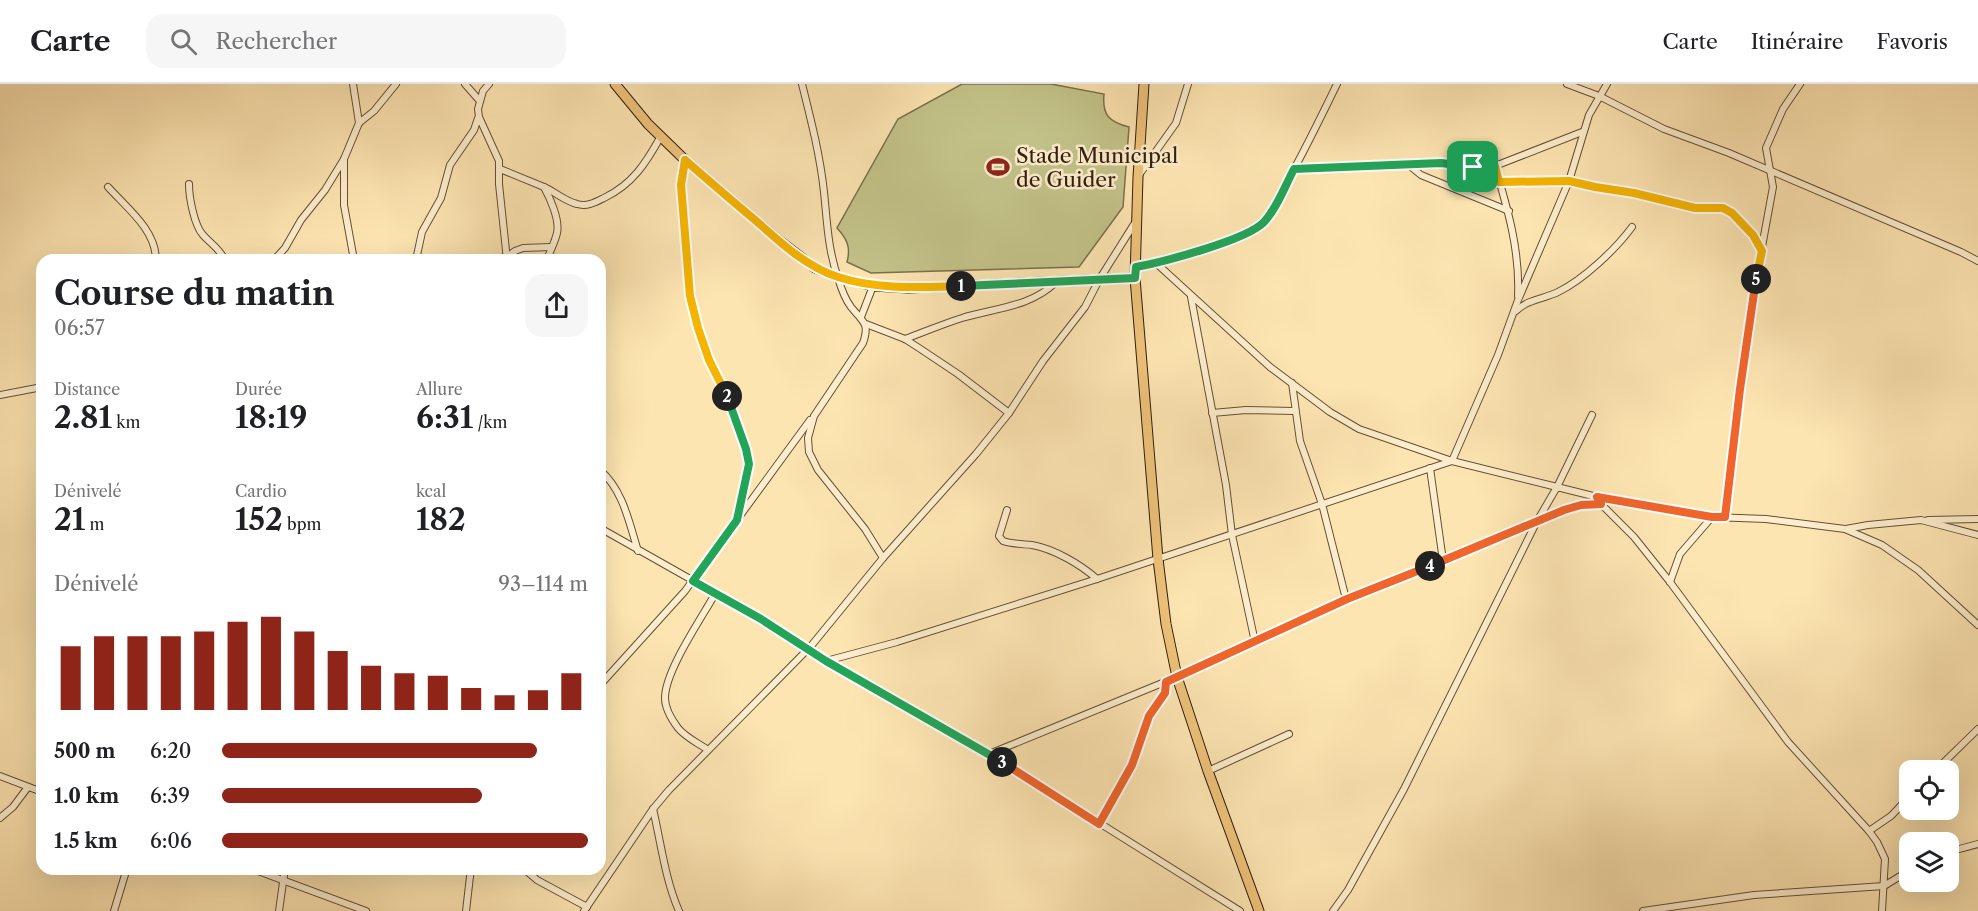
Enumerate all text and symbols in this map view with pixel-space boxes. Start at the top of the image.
search box [146,14,566,68]
text: Carte [30,24,110,58]
icon: search [167,25,200,58]
text: Rechercher [215,28,337,55]
text: Carte [1662,29,1718,54]
text: Itinéraire [1751,29,1844,54]
text: Favoris [1877,29,1948,54]
pin [1447,141,1498,192]
place label: Stade Municipal de Guider [1016,143,1178,192]
icon: arrive [1456,150,1489,183]
sports icon: Stade Municipal de Guider [985,154,1011,180]
pin: 5 [1741,264,1771,294]
text: 5 [1752,269,1760,289]
pin: 1 [946,271,976,301]
text: Course du matin [54,273,335,314]
button: share [525,274,588,337]
text: 1 [957,276,965,296]
text: 06:57 [54,316,105,340]
text: Distance [54,379,120,399]
text: Durée [235,379,282,399]
text: Allure [416,379,463,399]
pin: 2 [712,381,742,411]
text: 2 [722,386,732,406]
text: 2.81 [54,399,112,436]
text: 18:19 [235,399,307,436]
text: 6:31 [416,399,473,436]
text: km [112,412,140,432]
text: /km [473,412,507,432]
text: Dénivelé [54,481,122,501]
text: Cardio [235,481,287,501]
text: kcal [416,481,446,501]
text: 21 [54,501,85,538]
text: 152 [235,501,283,538]
text: 182 [416,501,466,538]
text: m [85,514,104,534]
text: bpm [283,514,321,534]
pin: 4 [1415,551,1445,581]
text: 4 [1425,556,1435,576]
text: Dénivelé [54,572,138,596]
text: 93–114 m [498,572,588,596]
text: 500 m [54,739,115,763]
text: 6:20 [150,739,192,763]
pin: 3 [987,747,1017,777]
text: 3 [997,752,1007,772]
map controls [1899,760,1959,892]
button: locate [1899,760,1959,820]
text: 1.0 km [54,784,119,808]
text: 6:39 [150,784,190,808]
text: 1.5 km [54,829,118,853]
text: 6:06 [150,829,192,853]
button: layers [1899,832,1959,892]

